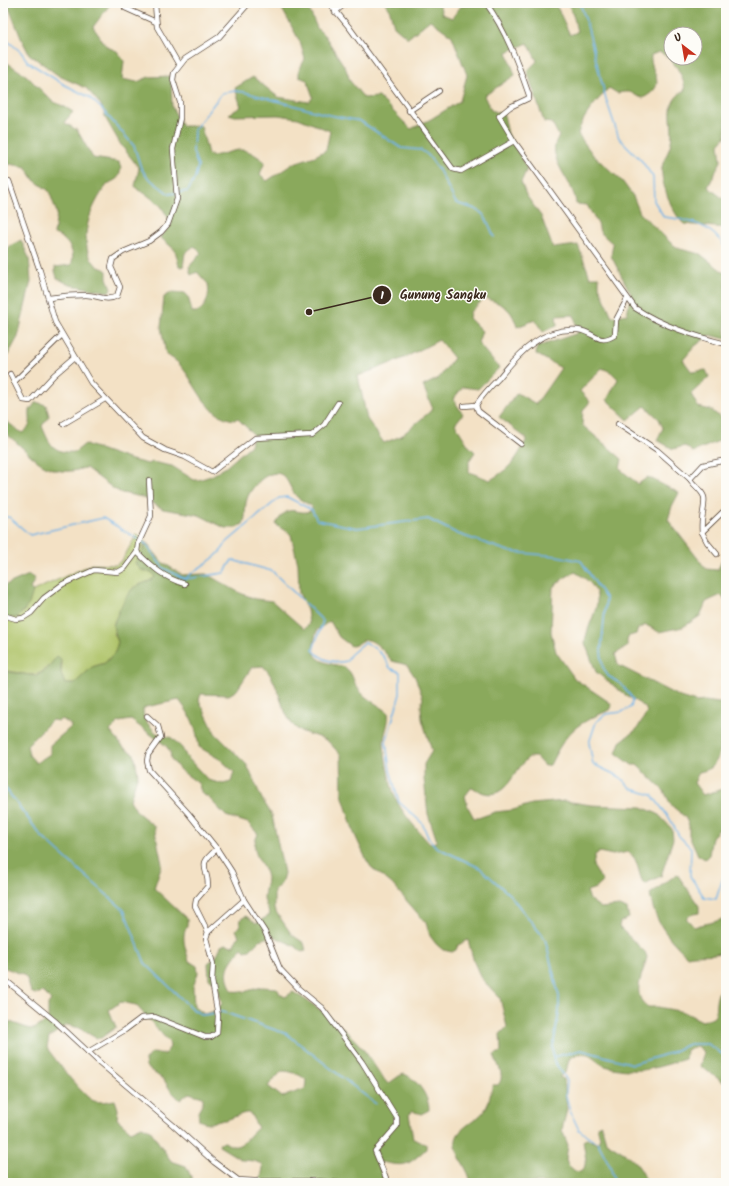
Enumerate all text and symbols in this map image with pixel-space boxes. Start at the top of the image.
north arrow [663,26,703,66]
text: U [671,29,686,48]
callout: Gunung Sangku [372,282,494,307]
text: Gunung Sangku [400,285,487,306]
text: 1 [380,286,384,305]

